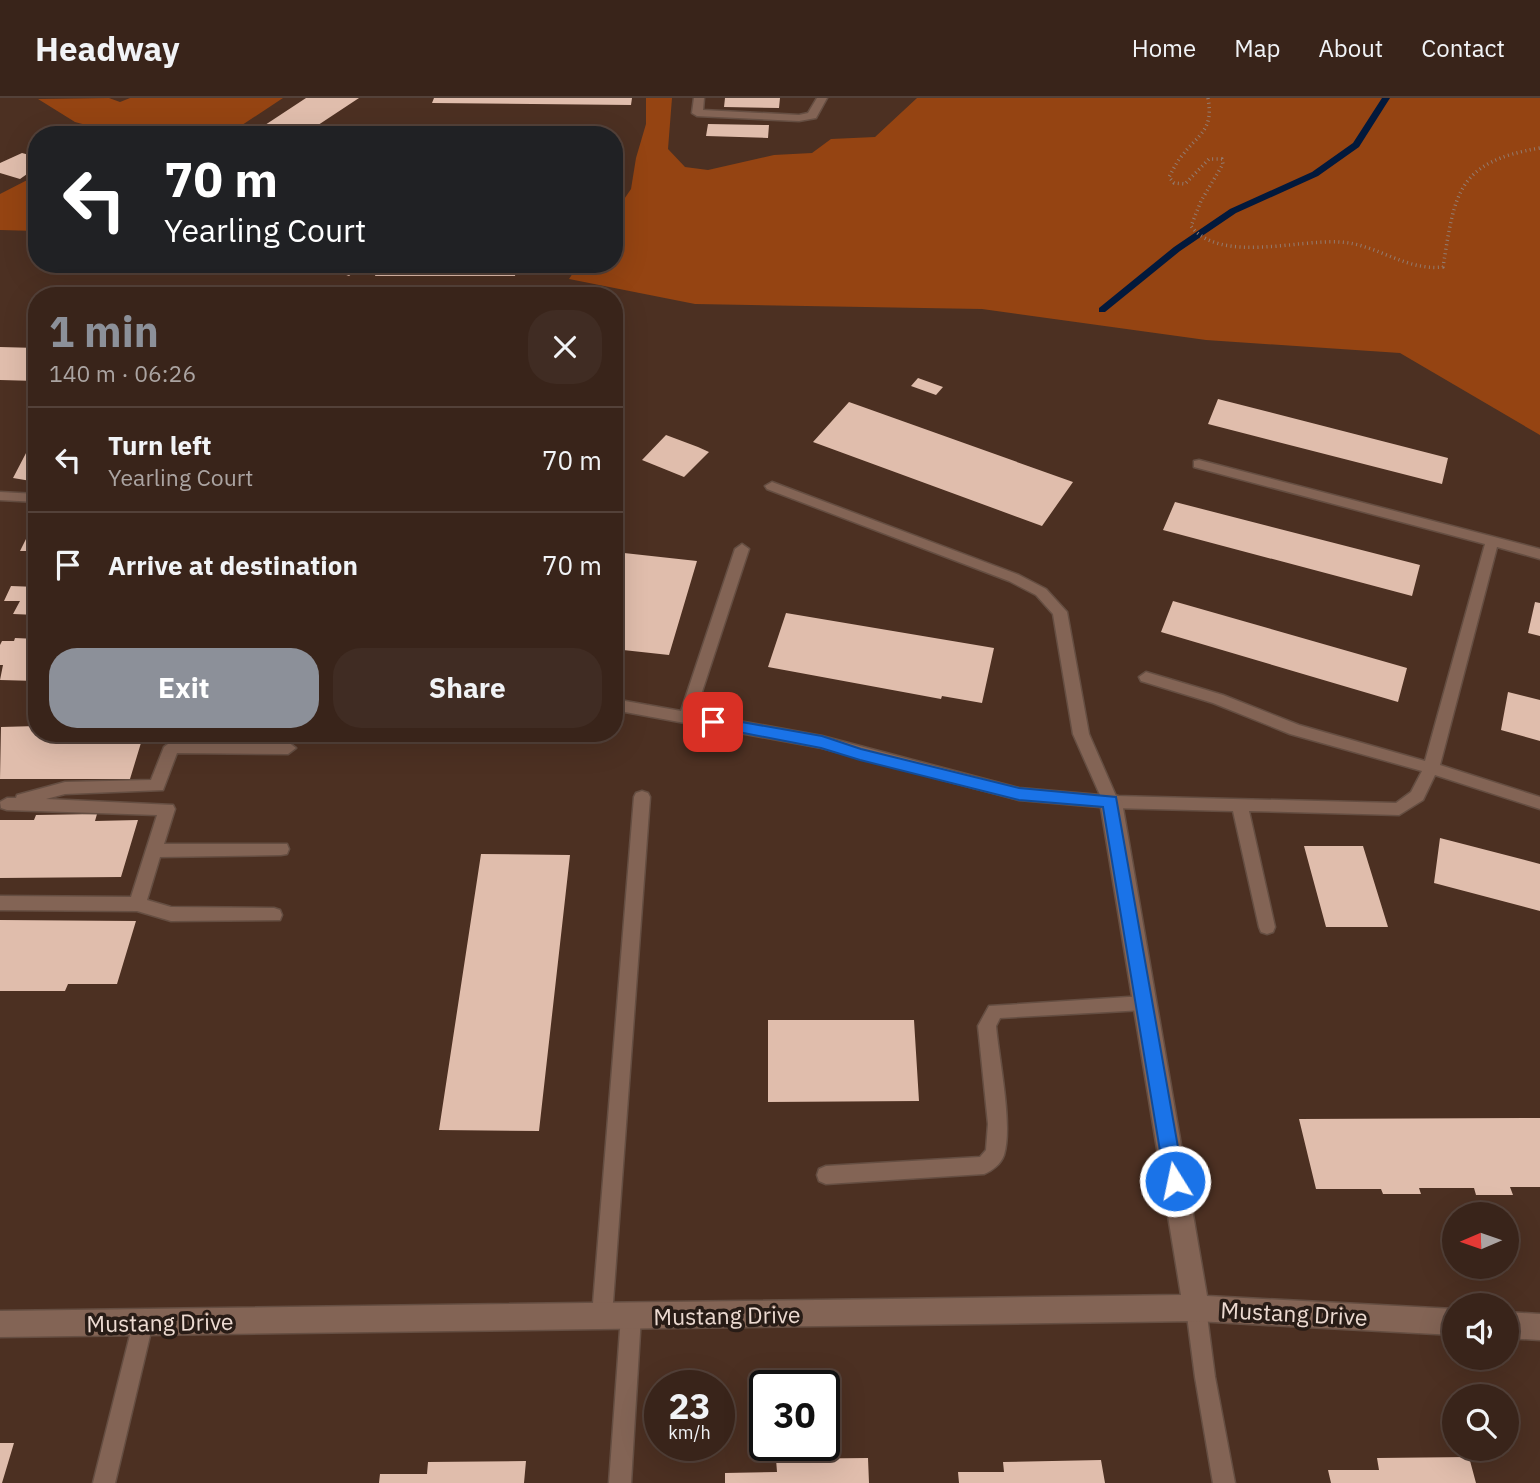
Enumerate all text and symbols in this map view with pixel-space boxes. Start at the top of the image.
text: Headway [35,27,180,70]
text: Home [1132,32,1196,64]
text: Map [1234,32,1280,64]
text: About [1318,32,1383,64]
text: Contact [1421,32,1505,64]
text: 70 m [164,147,278,210]
icon: left [49,154,140,245]
text: Yearling Court [164,209,366,251]
text: 1 min [49,304,159,359]
button: close [528,310,602,384]
text: 140 m · 06:26 [49,358,196,388]
text: Turn left [108,428,211,462]
icon: left [49,441,87,479]
text: 70 m [542,443,602,477]
text: Yearling Court [108,462,253,492]
icon: arrive [49,546,87,584]
text: Arrive at destination [108,548,358,582]
text: 70 m [542,548,602,582]
button: Exit [49,648,319,728]
button: Share [333,648,602,728]
pin [683,692,743,752]
icon: arrive [694,703,732,741]
position arrow [1138,1144,1212,1218]
north arrow [1442,1202,1519,1279]
map controls [1442,1202,1519,1461]
button: sound [1442,1293,1519,1370]
street label: Mustang Drive [1220,1294,1368,1332]
street label: Mustang Drive [653,1299,801,1331]
street label: Mustang Drive [86,1306,234,1338]
speed limit sign: 30 [749,1370,840,1461]
text: 23 [668,1383,711,1429]
button: search [1442,1384,1519,1461]
text: km/h [668,1421,711,1444]

